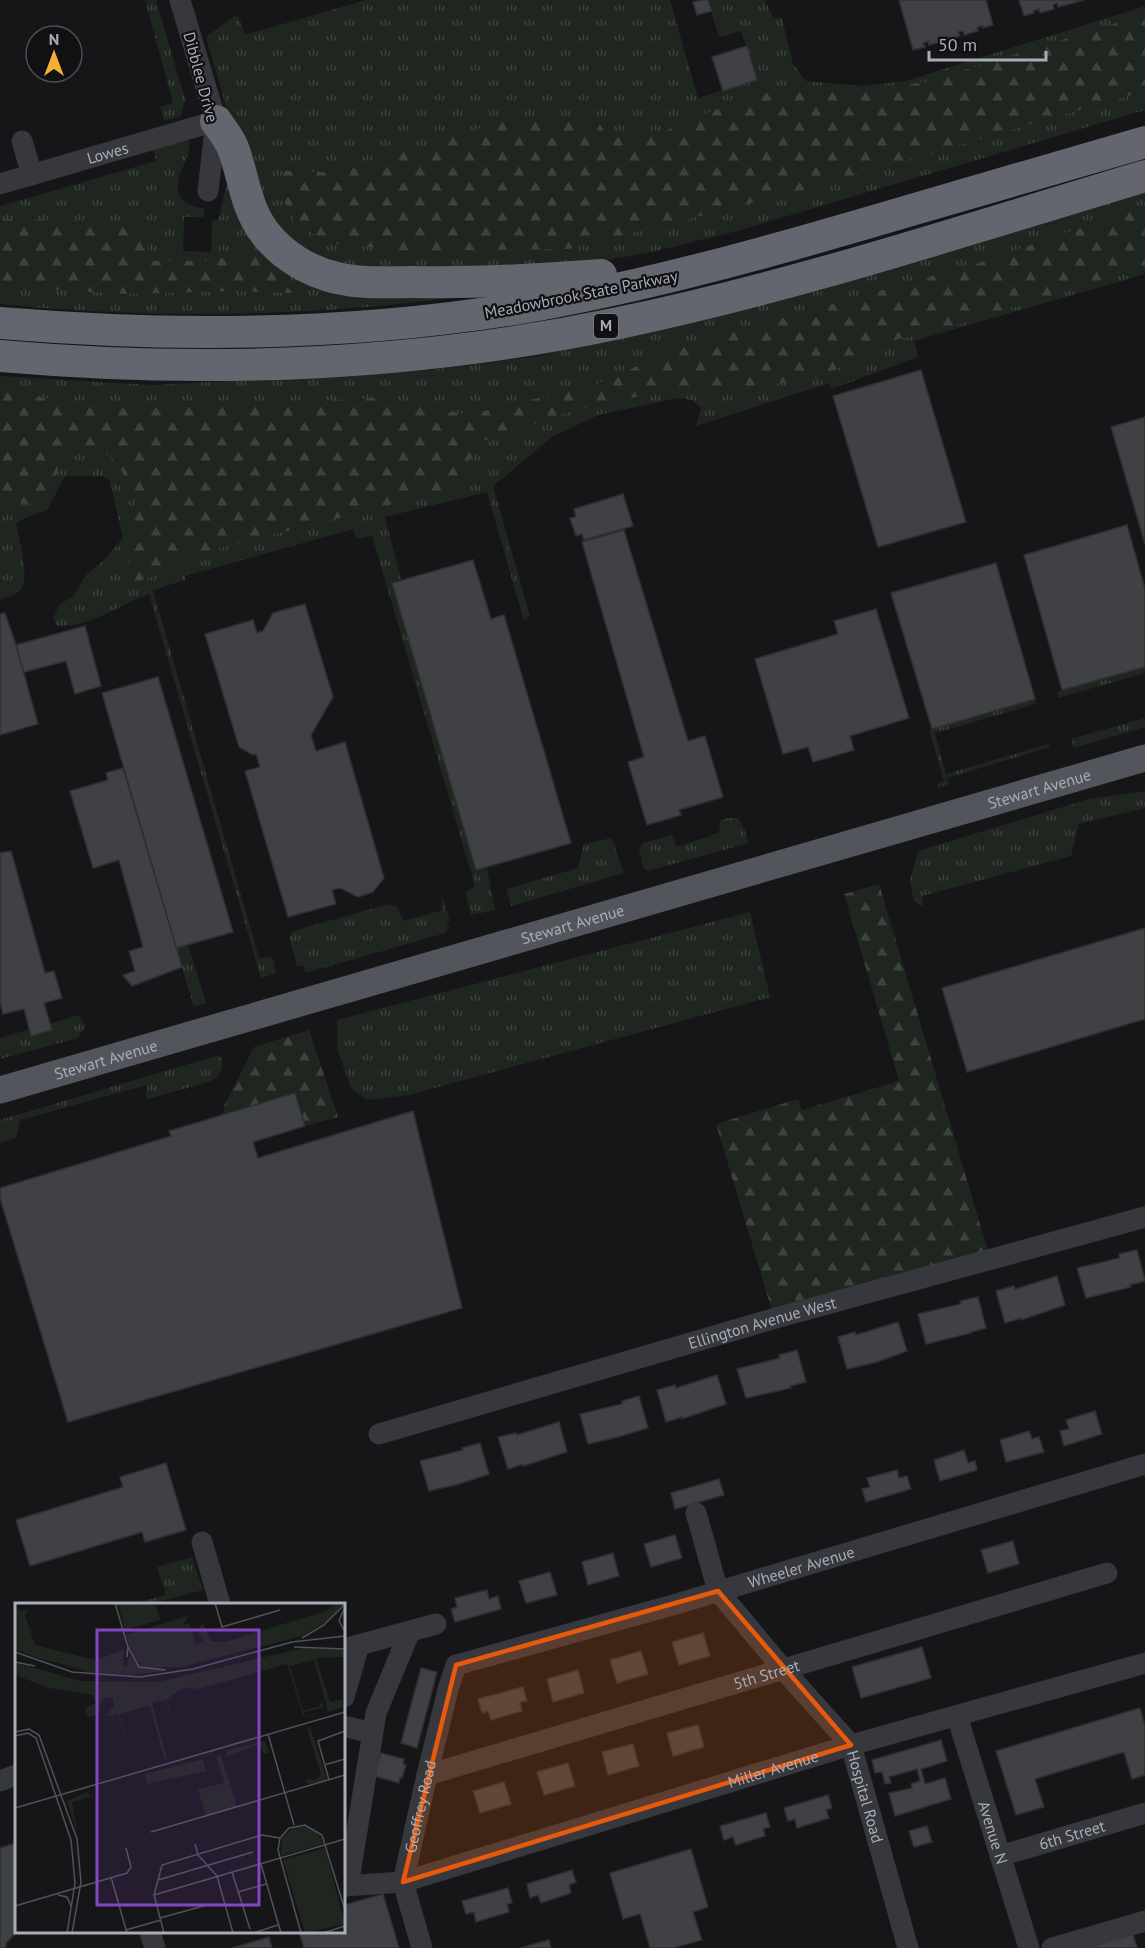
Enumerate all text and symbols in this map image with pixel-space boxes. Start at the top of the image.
north arrow [24,24,84,84]
scale bar [929,24,1046,62]
text: N [49,29,59,49]
street label: Dibblee Drive [179,30,223,124]
text: 50 m [938,33,977,56]
street label: Lowes [84,137,131,168]
street label: Meadowbrook State Parkway [483,265,680,323]
road number: M [594,314,618,338]
street label: Stewart Avenue [985,764,1093,813]
street label: Stewart Avenue [518,900,626,948]
street label: Stewart Avenue [52,1035,160,1084]
street label: Ellington Avenue West [686,1292,839,1353]
street label: Wheeler Avenue [745,1541,857,1592]
inset map [15,1603,345,1933]
street label: 5th Street [731,1655,802,1693]
street label: Miller Avenue [725,1746,821,1792]
street label: Hospital Road [843,1748,888,1845]
street label: Geoffrey Road [400,1758,440,1855]
street label: Avenue N [974,1798,1012,1867]
street label: 6th Street [1036,1815,1108,1854]

